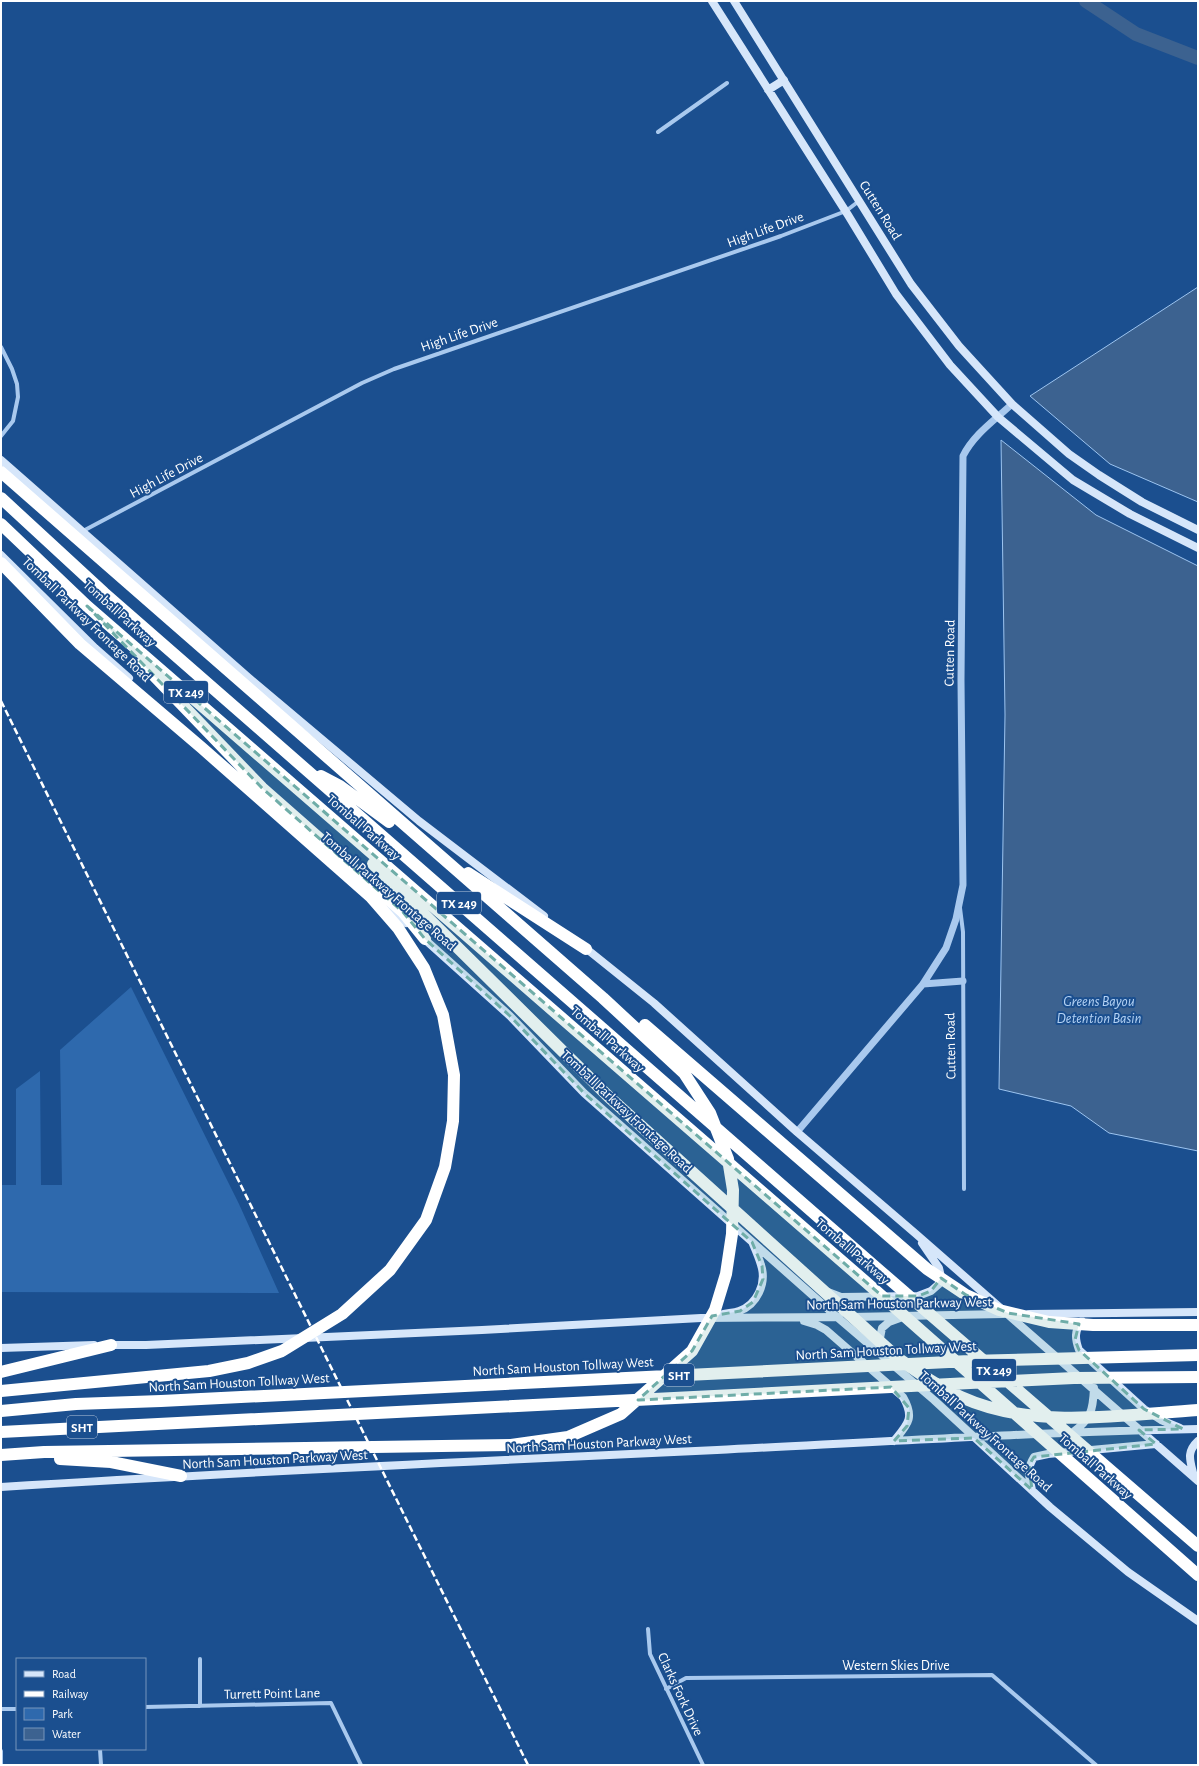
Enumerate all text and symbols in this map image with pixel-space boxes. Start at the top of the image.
street label: Cutten Road [857,178,904,243]
street label: High Life Drive [725,210,806,250]
street label: High Life Drive [419,315,500,355]
street label: High Life Drive [128,451,205,501]
street label: Tomball Parkway Frontage Road [19,555,153,685]
street label: Tomball Parkway [80,578,158,650]
street label: Cutten Road [942,619,958,687]
road number: TX 249 [164,681,208,703]
street label: Tomball Parkway [324,792,403,863]
street label: Tomball Parkway Frontage Road [318,830,458,954]
road number: TX 249 [437,892,481,914]
water label: Greens Bayou Detention Basin [1056,994,1142,1026]
street label: Tomball Parkway [568,1004,647,1075]
street label: Cutten Road [943,1012,959,1080]
street label: Tomball Parkway Frontage Road [558,1048,694,1176]
street label: Tomball Parkway [813,1216,892,1287]
street label: North Sam Houston Parkway West [806,1295,993,1313]
street label: North Sam Houston Tollway West [795,1339,977,1363]
street label: North Sam Houston Tollway West [472,1355,654,1379]
road number: TX 249 [972,1359,1016,1381]
road number: SHT [664,1364,694,1386]
street label: Tomball Parkway Frontage Road [916,1369,1054,1495]
street label: North Sam Houston Tollway West [148,1371,330,1395]
road number: SHT [67,1416,97,1438]
street label: Tomball Parkway [1056,1431,1135,1502]
street label: North Sam Houston Parkway West [506,1432,693,1456]
street label: North Sam Houston Parkway West [182,1448,369,1472]
street label: Clarks Fork Drive [655,1651,705,1738]
legend [16,1658,146,1750]
street label: Western Skies Drive [842,1659,950,1673]
text: Road [52,1668,76,1680]
street label: Turrett Point Lane [224,1686,320,1702]
text: Railway [52,1688,88,1701]
text: Park [52,1708,73,1720]
text: Water [52,1728,81,1740]

